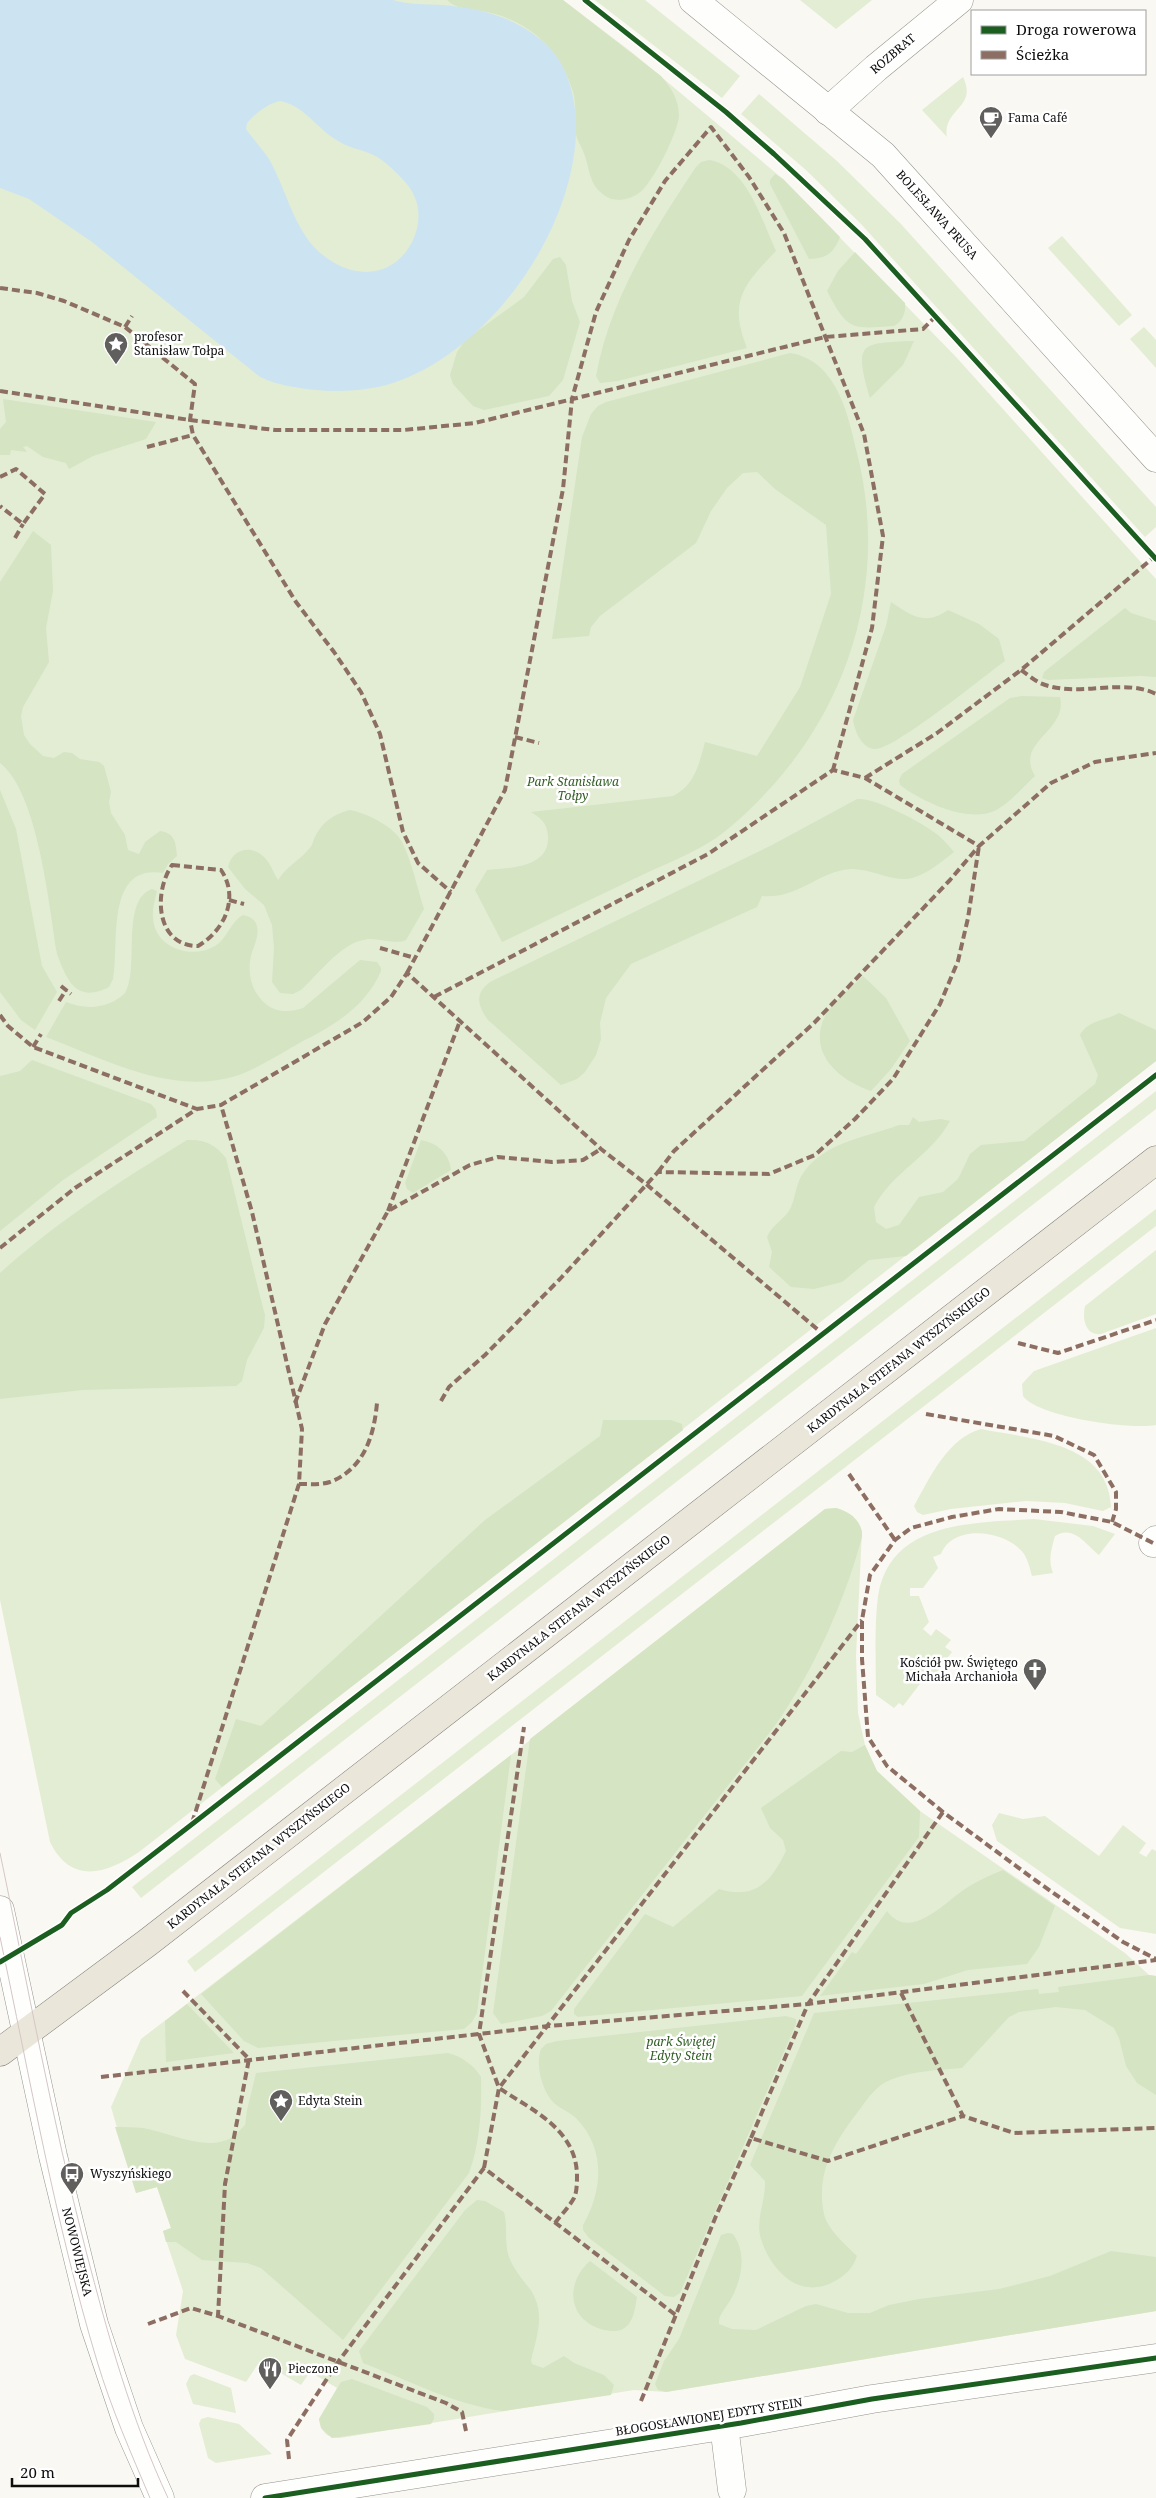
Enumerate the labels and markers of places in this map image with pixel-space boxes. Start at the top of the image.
cafe icon: Fama Café [978,105,1004,139]
place label: Fama Café [1008,109,1068,126]
place label: profesor Stanisław Tołpa [134,328,225,359]
place icon: profesor Stanisław Tołpa [103,331,129,365]
place label: Kościół pw. Świętego Michała Archanioła [900,1654,1018,1685]
church icon: Kościół pw. Świętego Michała Archanioła [1022,1657,1048,1691]
place icon: Edyta Stein [268,2088,294,2122]
place label: Edyta Stein [298,2092,363,2109]
bus stop icon: Wyszyńskiego [59,2161,85,2195]
place label: Wyszyńskiego [90,2165,172,2182]
restaurant icon: Pieczone [257,2356,283,2390]
place label: Pieczone [288,2360,339,2377]

